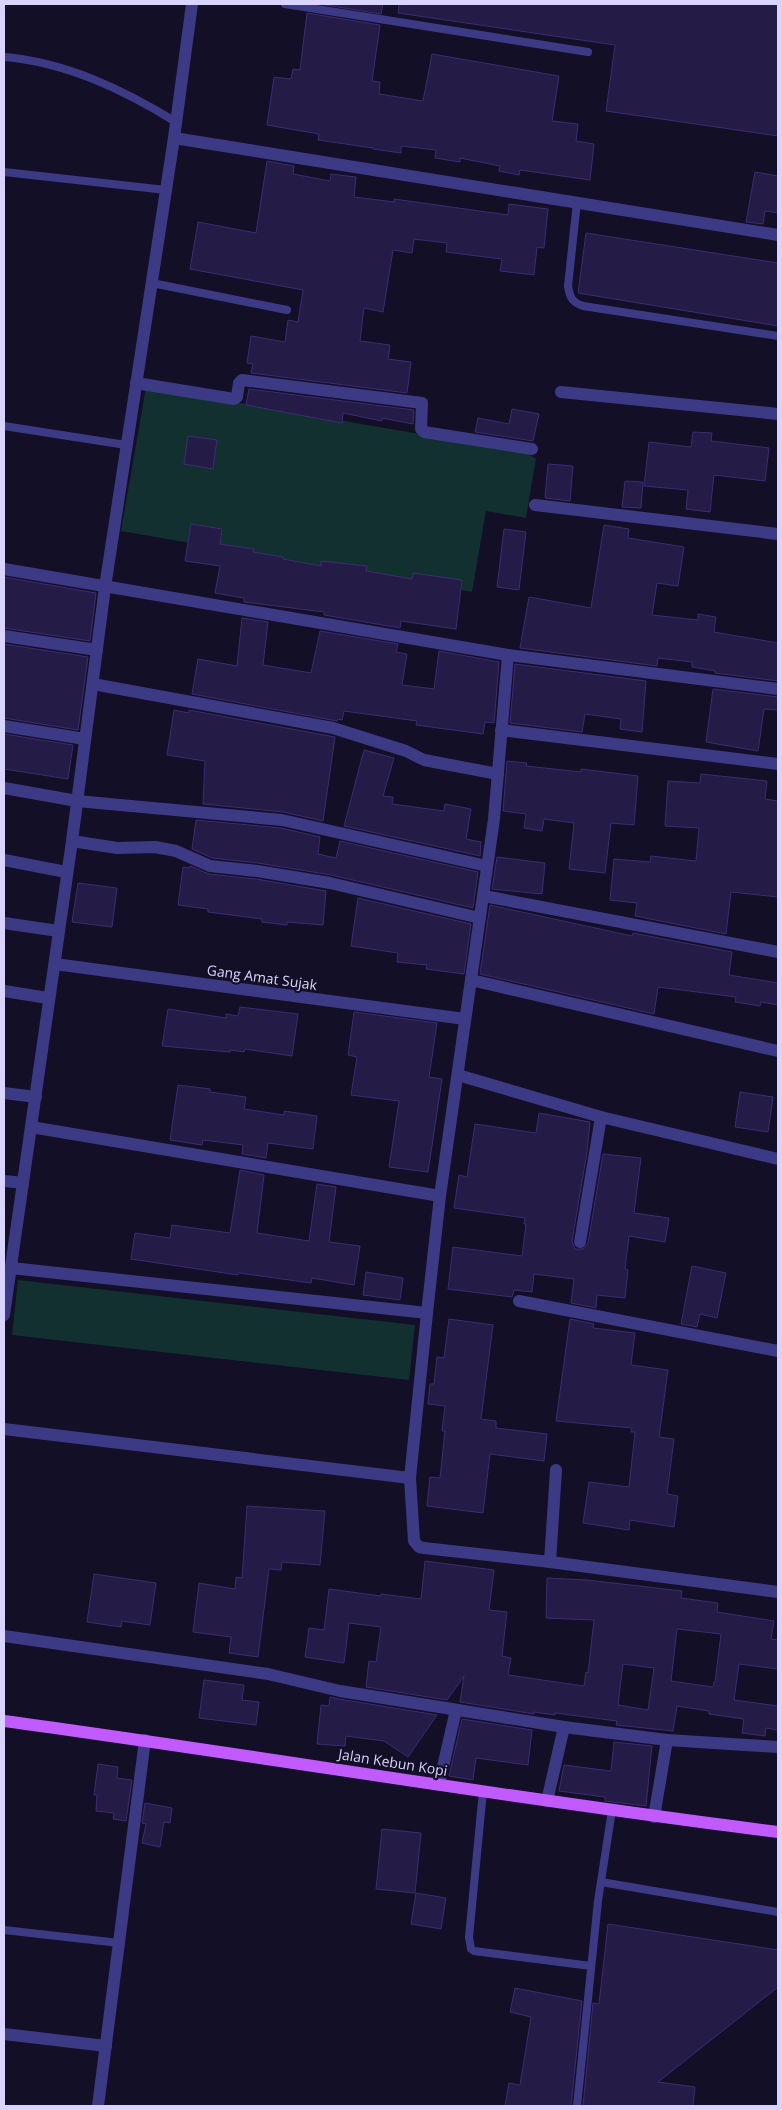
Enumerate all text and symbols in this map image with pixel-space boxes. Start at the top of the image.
street label: Gang Amat Sujak [206,960,319,994]
street label: Jalan Kebun Kopi [335,1744,449,1780]

